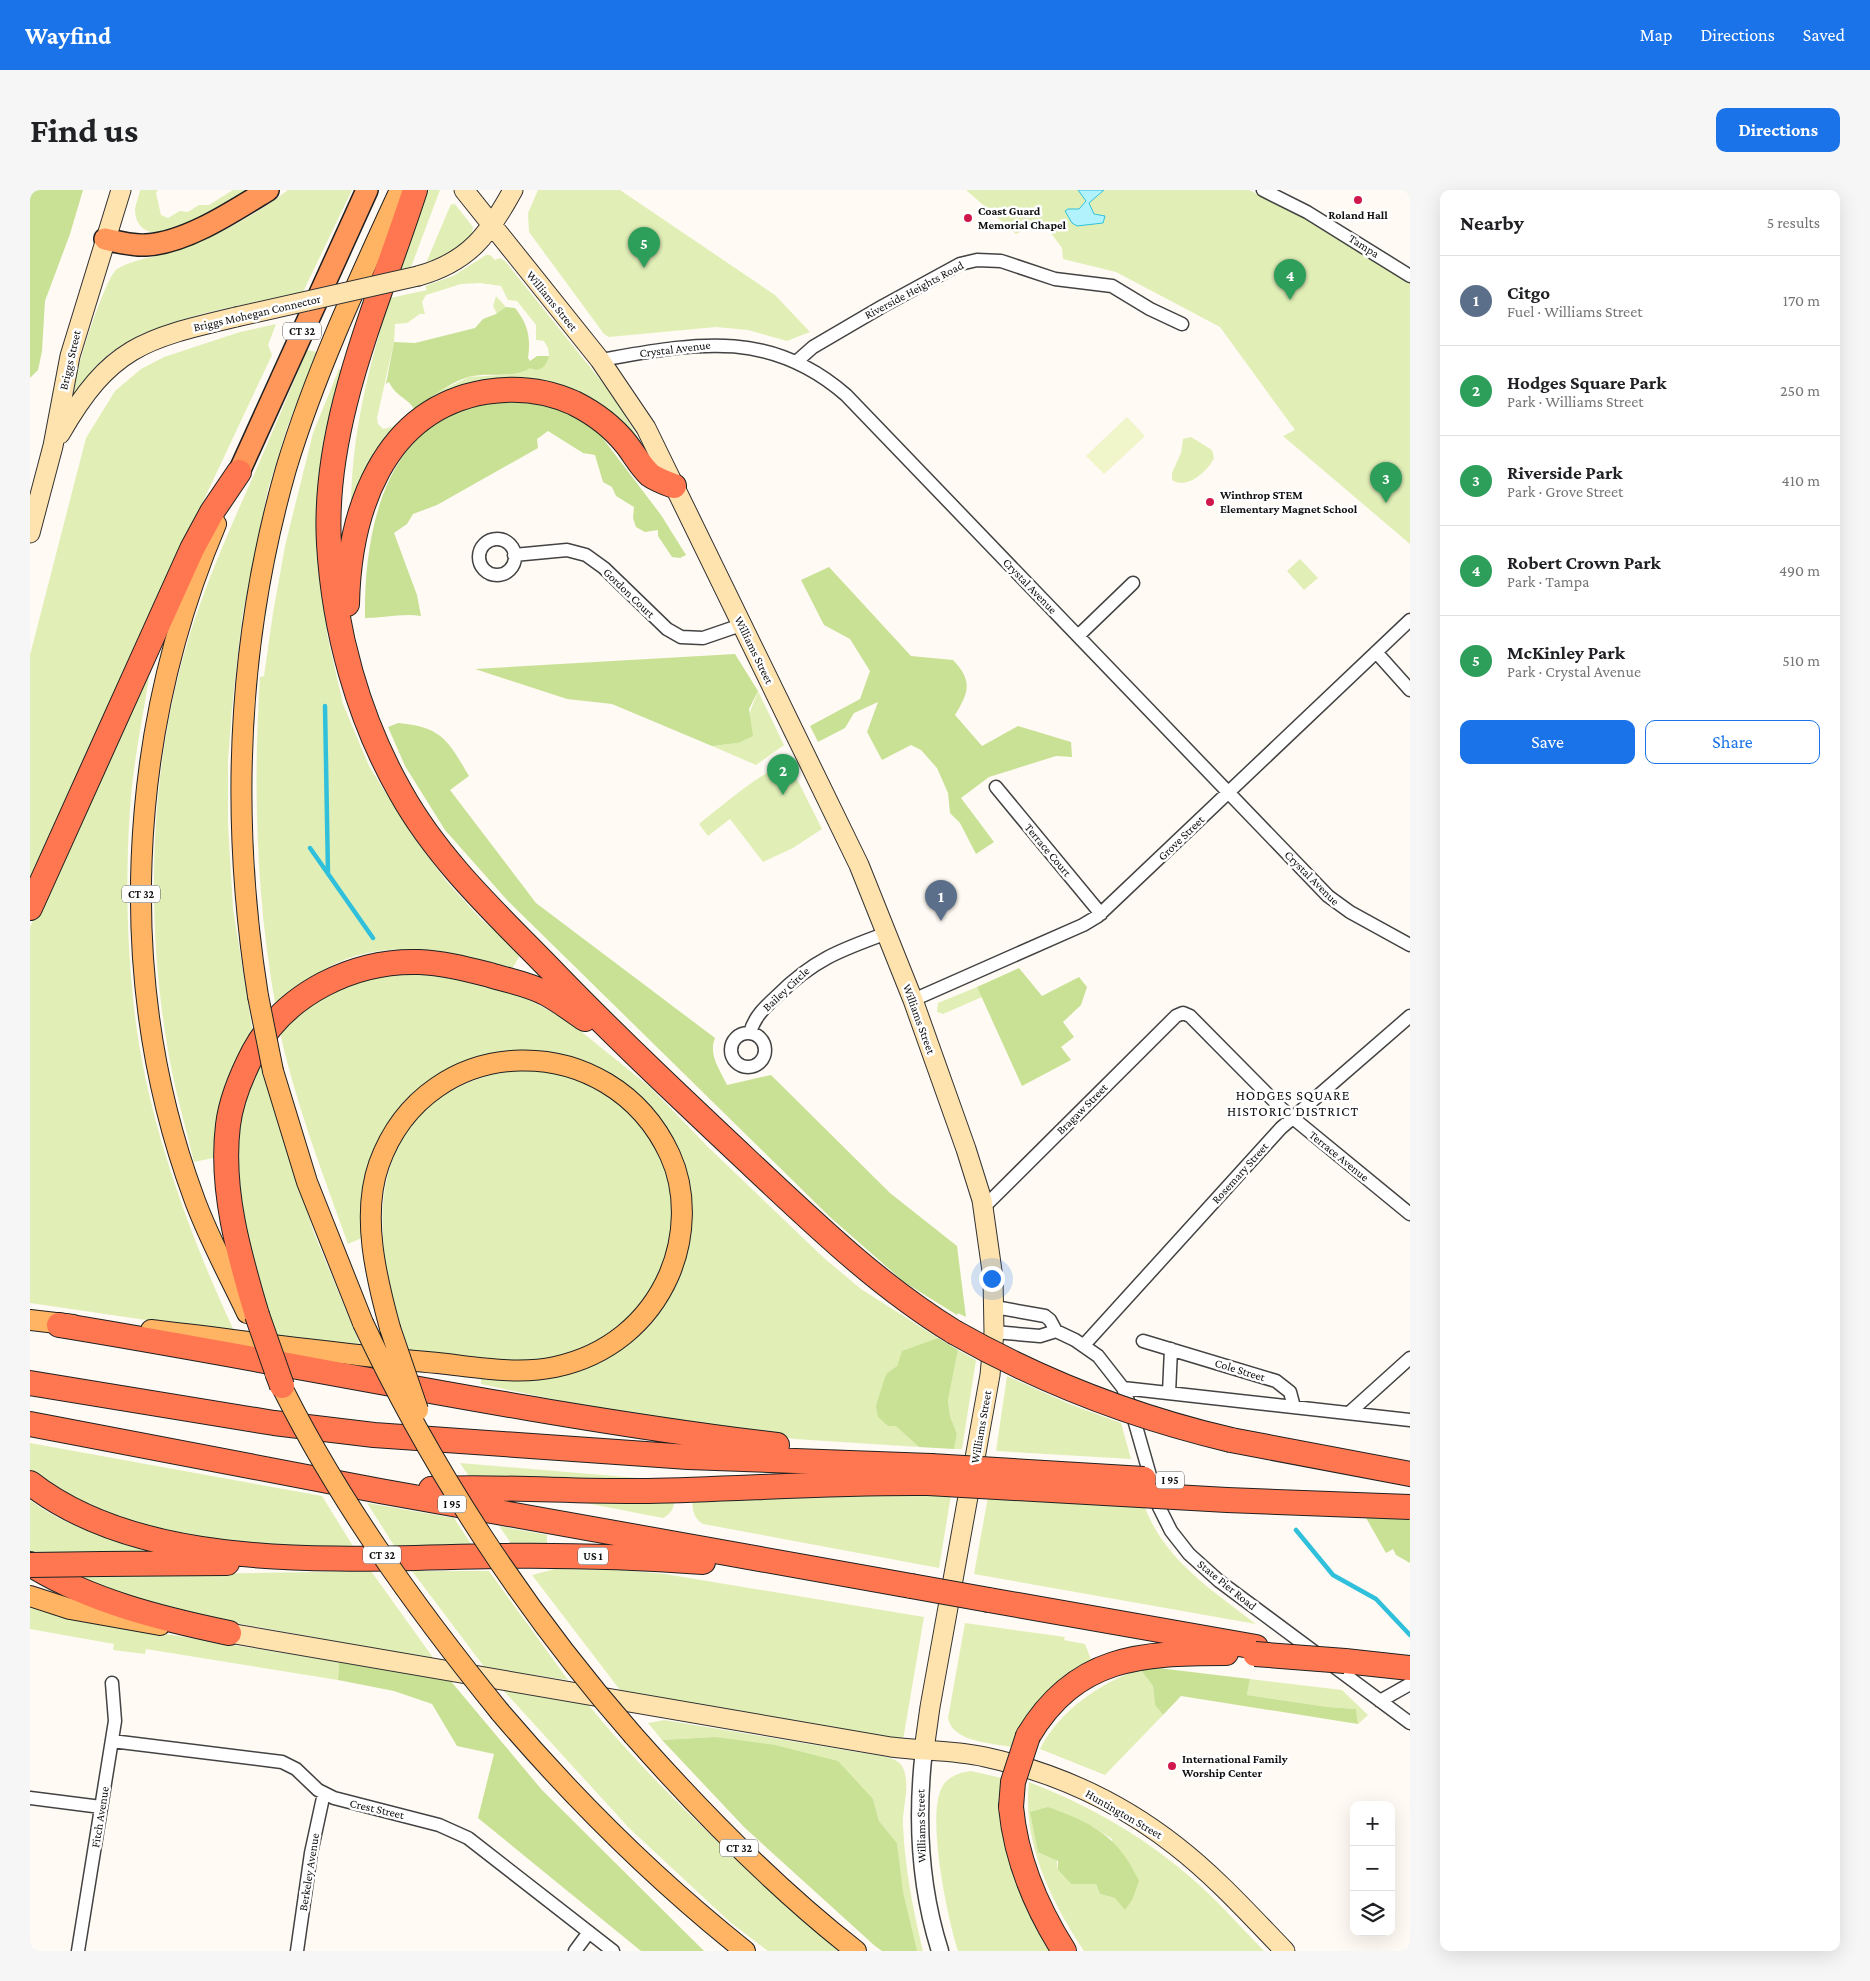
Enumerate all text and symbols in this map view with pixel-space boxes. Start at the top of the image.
text: Wayfind [25,22,111,49]
text: Map [1640,25,1672,45]
text: Directions [1700,25,1775,45]
text: Saved [1803,25,1845,45]
button: Directions [1716,108,1840,152]
text: Find us [30,111,138,150]
marker: Roland Hall [1352,194,1364,206]
place label: Coast Guard Memorial Chapel [978,204,1067,232]
place label: Roland Hall [1328,208,1388,222]
text: Nearby [1460,211,1524,235]
marker: Coast Guard Memorial Chapel [962,212,974,224]
text: 5 results [1767,214,1820,231]
pin: 5 [628,227,660,268]
street label: Tampa [1346,231,1382,261]
street label: Riverside Heights Road [862,258,966,322]
pin: 4 [1274,259,1306,300]
street label: Williams Street [523,268,581,335]
text: Citgo [1507,282,1550,303]
street label: Briggs Mohegan Connector [192,291,323,334]
text: 1 [1473,292,1479,309]
text: 170 m [1783,292,1820,309]
text: Fuel · Williams Street [1507,303,1642,320]
road number: CT 32 [283,322,321,340]
street label: Briggs Street [56,328,84,391]
street label: Crystal Avenue [639,338,711,360]
text: Hodges Square Park [1507,372,1667,393]
text: 2 [1472,382,1480,399]
text: 250 m [1780,382,1820,399]
text: Park · Williams Street [1507,393,1644,410]
pin: 3 [1370,462,1402,503]
text: Riverside Park [1507,462,1623,483]
text: 3 [1472,472,1480,489]
text: 410 m [1782,472,1820,489]
text: Park · Grove Street [1507,483,1623,500]
place label: Winthrop STEM Elementary Magnet School [1219,488,1358,516]
marker: Winthrop STEM Elementary Magnet School [1204,496,1216,508]
text: Robert Crown Park [1507,552,1661,573]
street label: Crystal Avenue [1000,555,1060,617]
text: 4 [1472,562,1480,579]
text: 490 m [1779,562,1820,579]
street label: Gordon Court [600,565,658,622]
text: Park · Tampa [1507,573,1589,590]
street label: Williams Street [732,614,777,687]
text: McKinley Park [1507,642,1625,663]
text: 5 [1472,652,1480,669]
text: 510 m [1782,652,1820,669]
text: Park · Crystal Avenue [1507,663,1641,680]
button: Save [1460,720,1635,764]
button: Share [1645,720,1820,764]
pin: 2 [767,754,799,795]
street label: Grove Street [1155,812,1208,863]
street label: Terrace Court [1022,821,1075,880]
street label: Crystal Avenue [1282,848,1342,908]
pin: 1 [925,880,957,921]
road number: CT 32 [122,886,160,902]
street label: Bailey Circle [760,964,812,1014]
street label: Williams Street [900,982,939,1057]
street label: Bragaw Street [1054,1080,1111,1137]
district label: HODGES SQUARE HISTORIC DISTRICT [1227,1087,1359,1119]
street label: Terrace Avenue [1306,1128,1372,1184]
street label: Rosemary Street [1209,1139,1272,1207]
your location [979,1266,1005,1292]
street label: Cole Street [1213,1356,1268,1385]
street label: Williams Street [968,1388,994,1464]
road number: I 95 [1156,1472,1184,1488]
road number: I 95 [438,1496,466,1512]
road number: CT 32 [363,1546,401,1564]
road number: US 1 [578,1548,608,1564]
street label: State Pier Road [1195,1557,1260,1613]
place label: International Family Worship Center [1181,1752,1288,1780]
marker: International Family Worship Center [1166,1760,1178,1772]
street label: Fitch Avenue [88,1785,112,1849]
street label: Huntington Street [1083,1786,1166,1842]
street label: Williams Street [913,1788,929,1863]
street label: Crest Street [348,1796,407,1822]
map controls [1350,1801,1395,1936]
button: + [1350,1801,1395,1846]
street label: Berkeley Avenue [296,1832,322,1912]
road number: CT 32 [720,1840,758,1856]
button: − [1350,1846,1395,1891]
button: layers [1350,1891,1395,1936]

